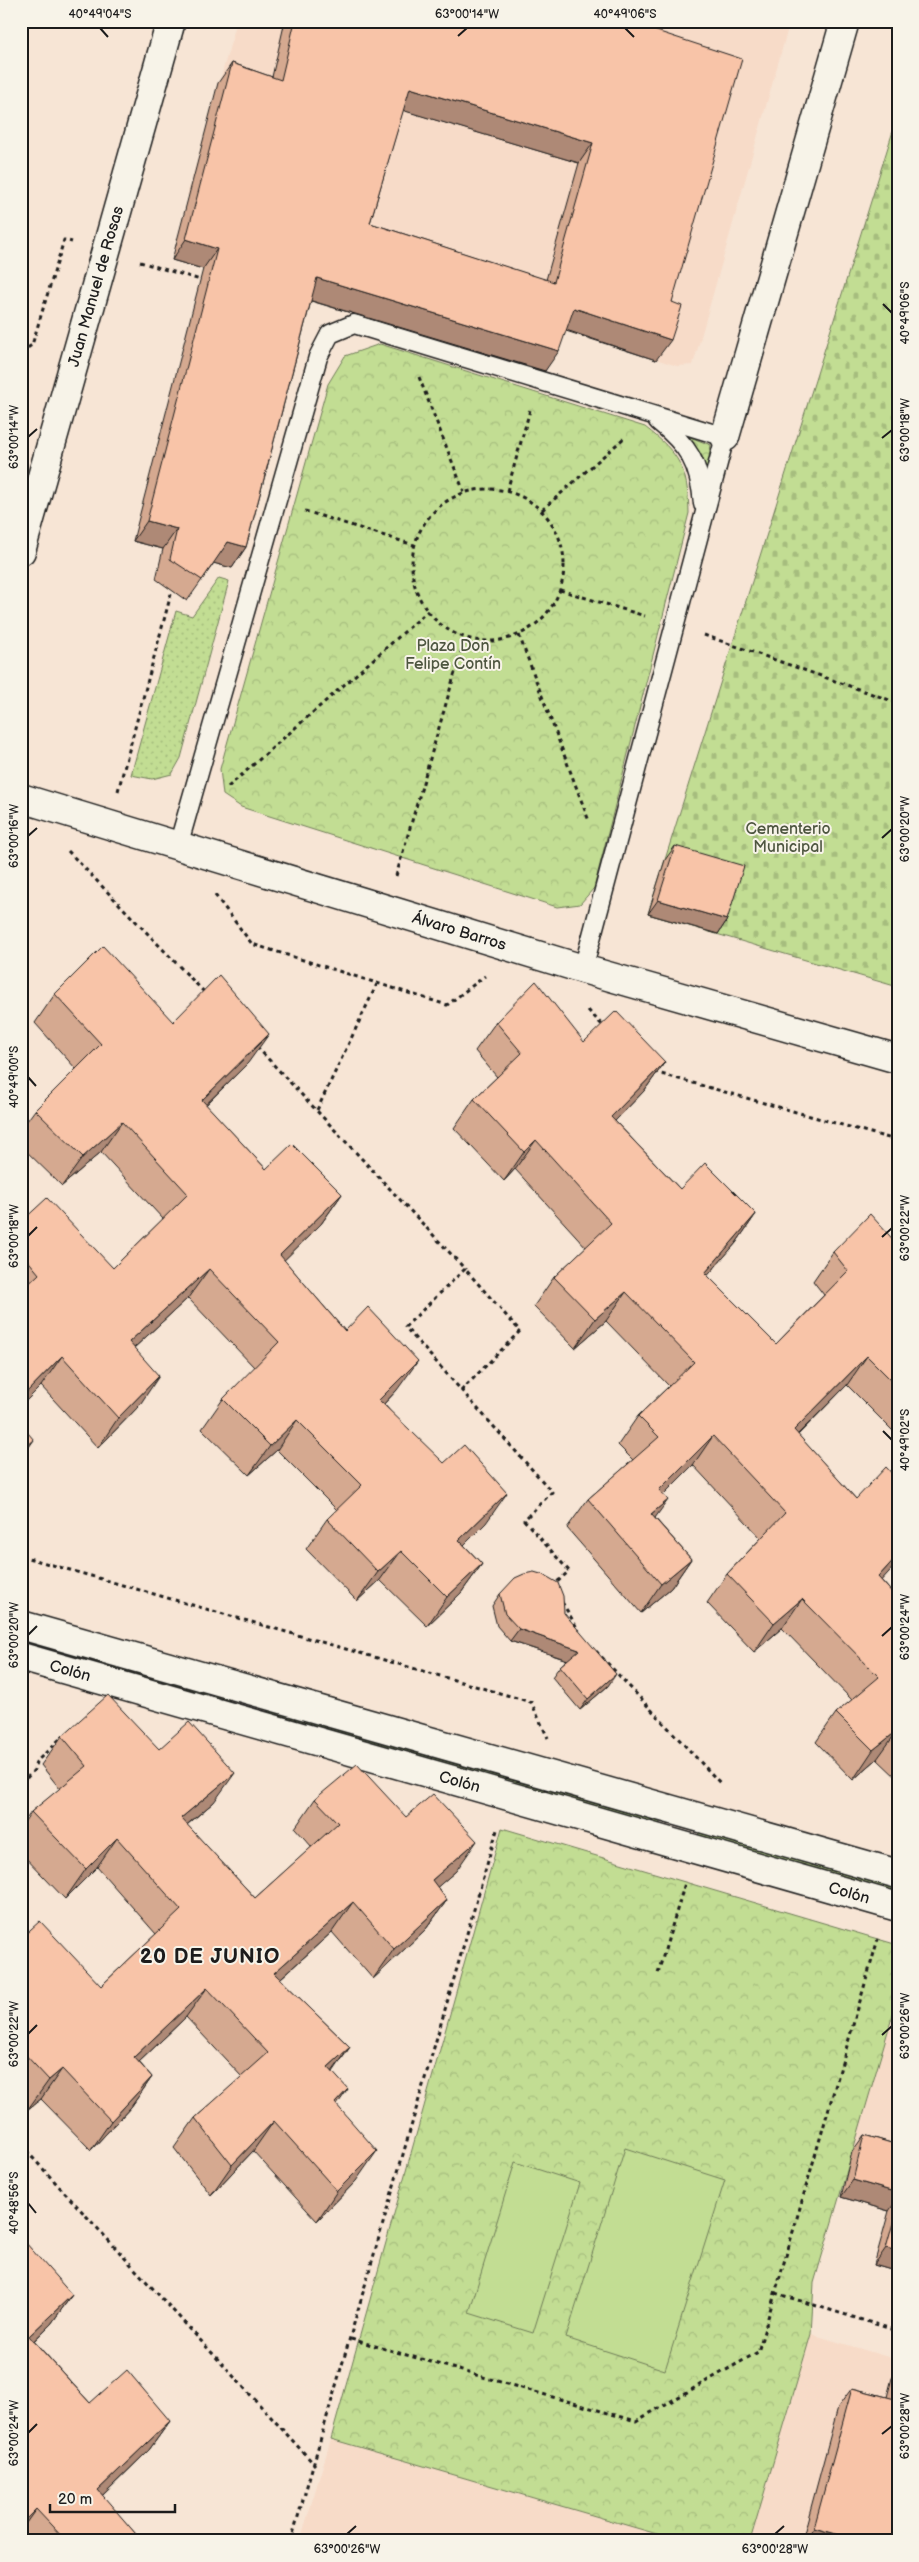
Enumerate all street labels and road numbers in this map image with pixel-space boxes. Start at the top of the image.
street label: Juan Manuel de Rosas [64,204,128,369]
street label: Álvaro Barros [410,906,509,955]
street label: Colón [47,1656,93,1686]
street label: Colón [437,1767,482,1797]
street label: Colón [826,1878,872,1908]

